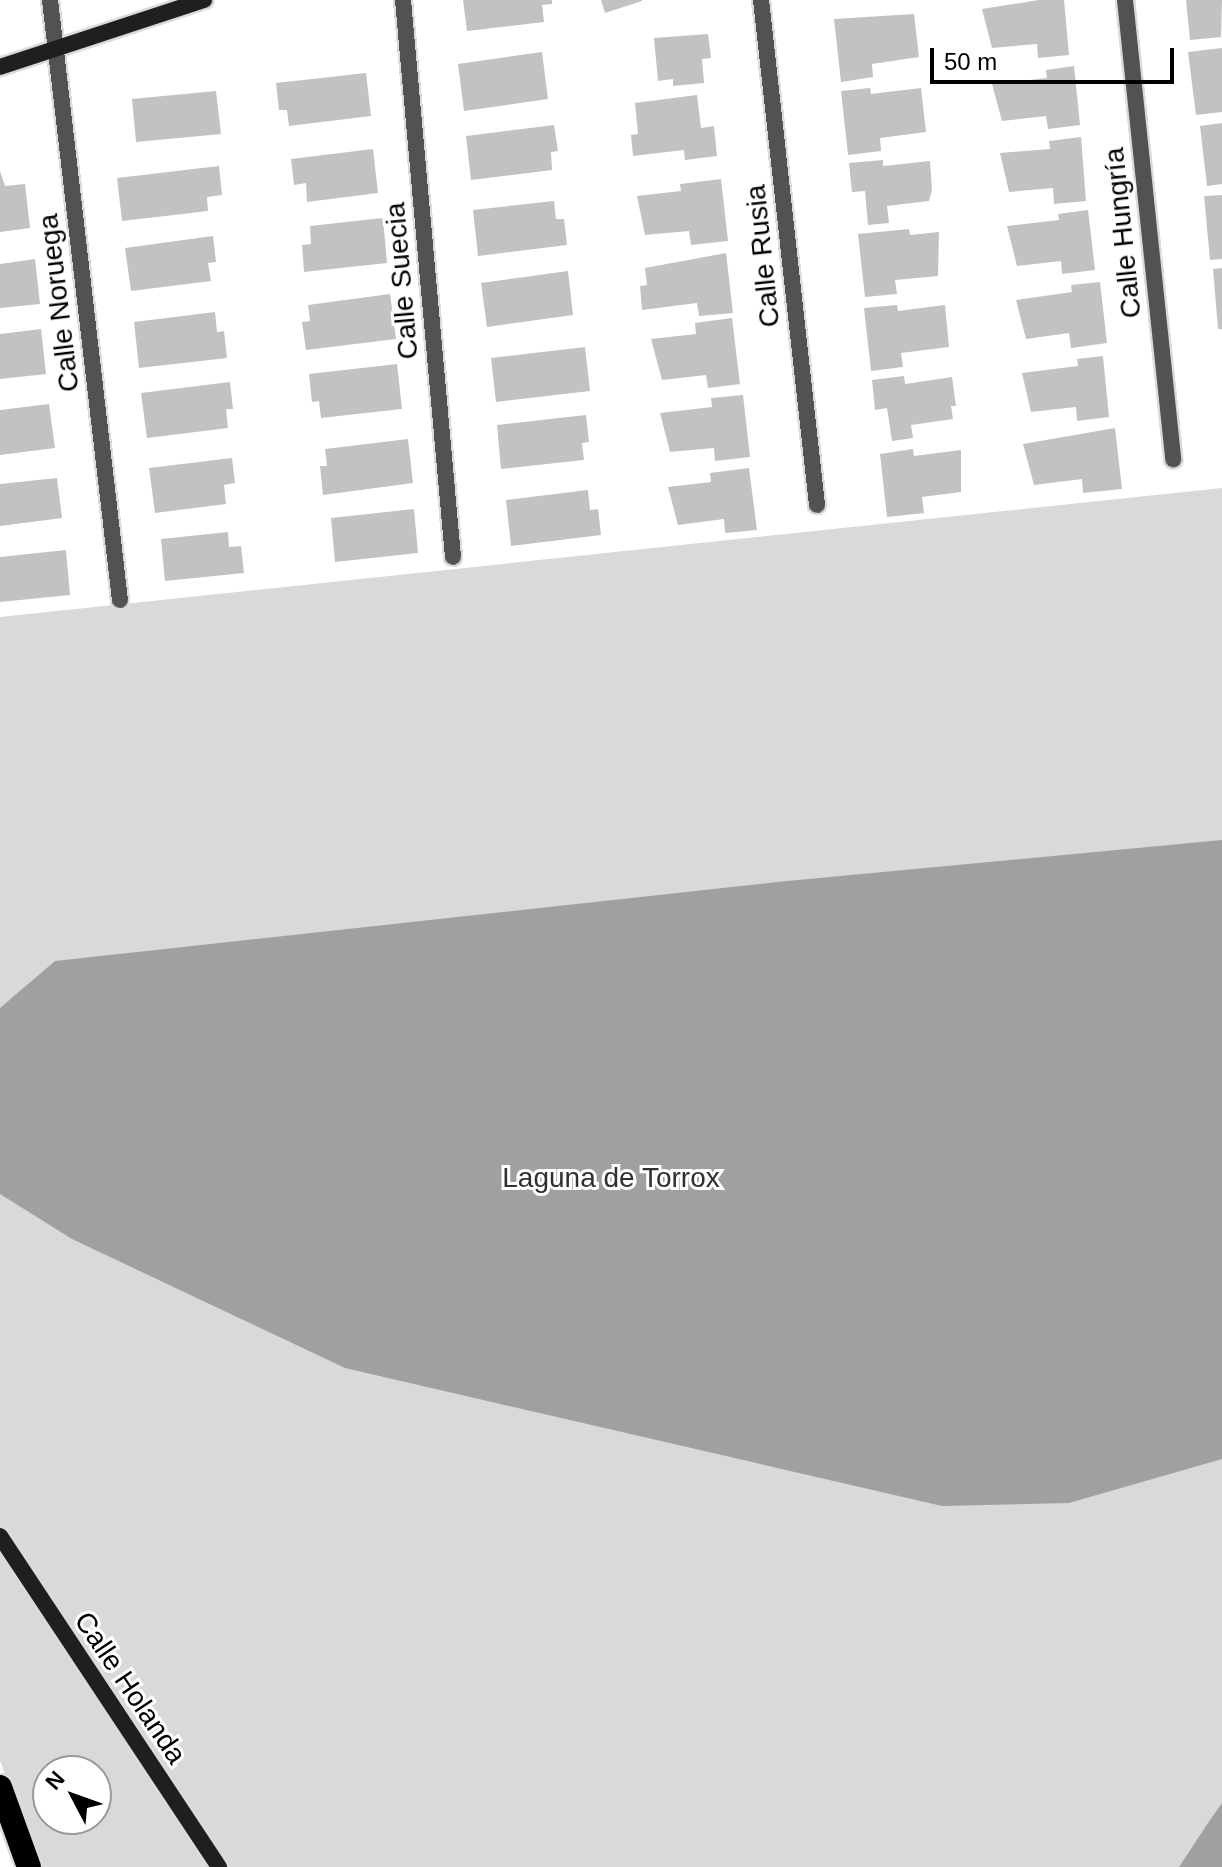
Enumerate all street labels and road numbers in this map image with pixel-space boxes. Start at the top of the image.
street label: Calle Hungría [1097,146,1149,320]
street label: Calle Rusia [739,183,787,329]
street label: Calle Suecia [378,201,426,361]
street label: Calle Noruega [31,212,87,394]
street label: Calle Holanda [67,1606,193,1770]

